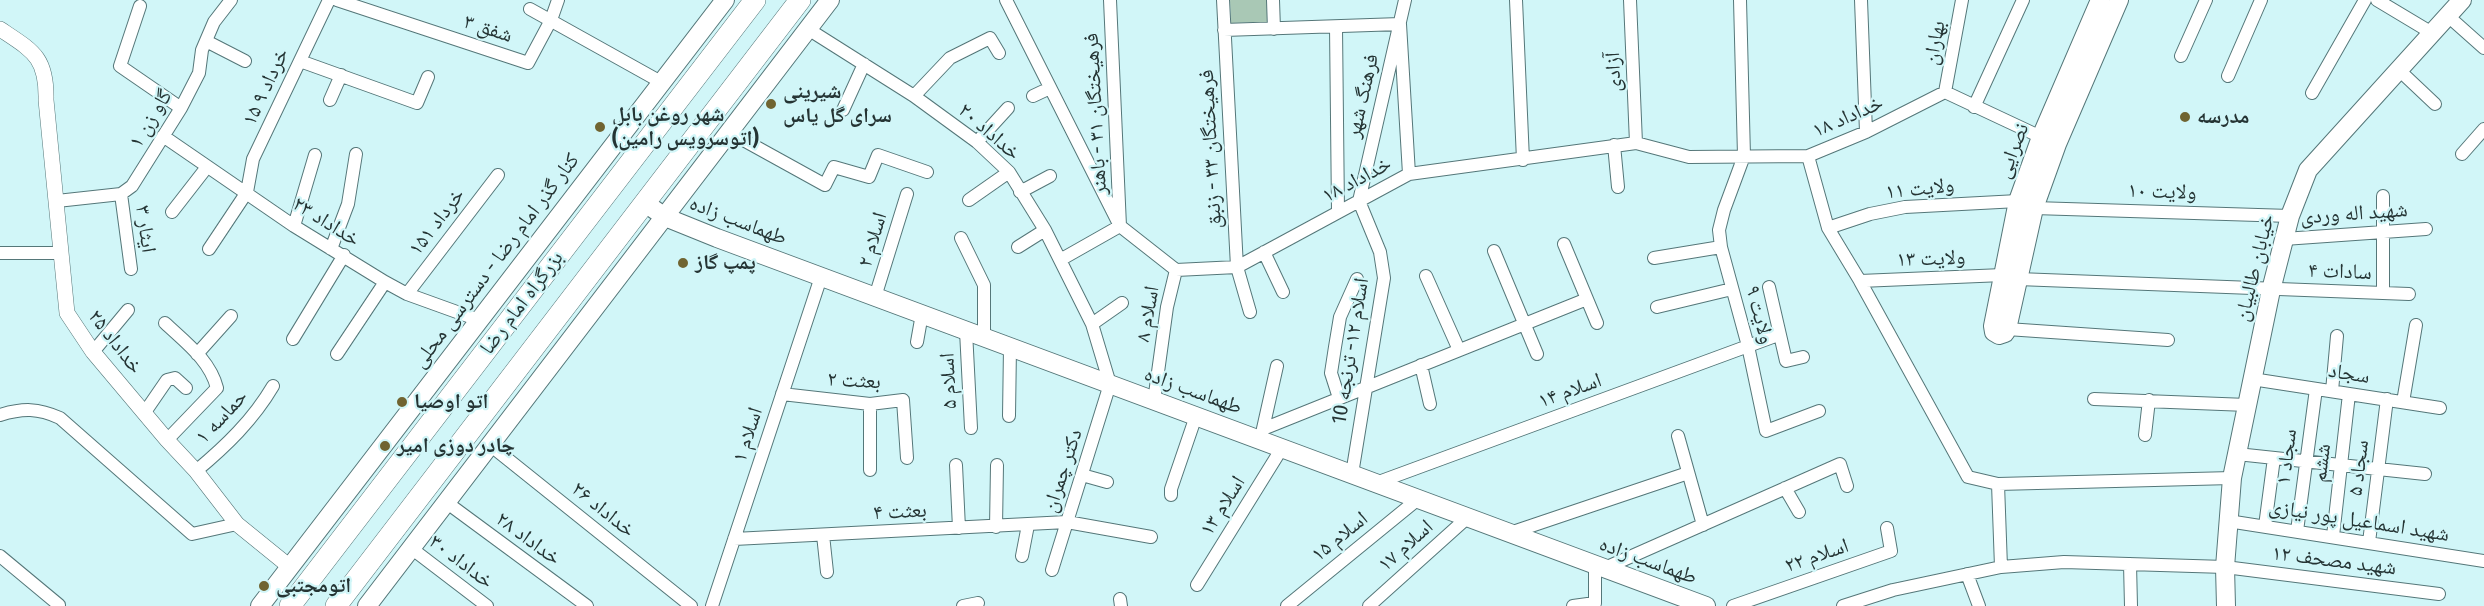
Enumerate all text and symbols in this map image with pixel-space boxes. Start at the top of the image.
street label: شفق ۳ [460,9,516,49]
street label: بهاران [1919,19,1951,67]
street label: فرهیختگان ۳۱ - باهنر [1079,32,1113,196]
street label: ۱۵ خرداد ۹ [237,44,295,130]
street label: فرهنگ شهر [1341,51,1385,141]
street label: آزادی [1601,52,1627,92]
street label: فرهیختگان ۳۳ - زنبق [1194,69,1228,229]
place label: شیرینی سرای گل یاس [783,79,892,129]
street label: گاو زن ۱ [124,85,178,153]
street label: خداداد ۱۸ [1809,90,1887,144]
marker: شیرینی سرای گل یاس [764,97,778,111]
street label: خداداد ۲۰ [953,98,1025,166]
place label: شهر روغن بابل (اتوسرویس رامین) [612,102,759,152]
place label: مدرسه [2197,104,2250,130]
marker: مدرسه [2178,110,2192,124]
marker: شهر روغن بابل (اتوسرویس رامین) [593,120,607,134]
street label: نصرایی [1991,120,2035,182]
street label: کنار گذر امام رضا - دسترسی محلی [407,149,585,373]
street label: خداداد ۱۸ [1318,151,1396,209]
street label: ولایت ۱۱ [1884,173,1956,205]
street label: ولایت ۱۰ [2127,178,2197,206]
street label: ۱۵خرداد ۱ [404,183,470,261]
street label: طهماسب زاده [686,191,790,251]
street label: خداداد ۲۳ [288,192,364,252]
street label: شهید اله وردی [2299,198,2409,230]
street label: ایثار ۳ [129,204,161,254]
street label: اسلام ۲ [853,209,893,271]
street label: خیابان طالبیان [2230,212,2280,324]
street label: ولایت ۱۳ [1896,245,1966,273]
street label: بزرگراه امام رضا [475,246,569,360]
place label: پمپ گاز [695,250,756,276]
marker: پمپ گاز [676,256,690,270]
street label: سادات ۴ [2308,258,2372,286]
street label: اسلام ۱۲- ترنجه 10 [1327,276,1375,426]
street label: ولایت ۹ [1739,283,1779,347]
street label: اسلام ۸ [1131,284,1165,344]
street label: خداداد ۲۵ [82,305,148,379]
street label: اسلام ۵ [935,352,963,410]
street label: سجاد [2326,358,2372,390]
street label: طهماسب زاده [1141,362,1245,420]
street label: بعثت ۲ [827,367,881,395]
street label: اسلام ۱۴ [1535,368,1605,414]
street label: حماسه ۱ [191,385,253,449]
place label: اتو اوصیا [414,389,488,415]
marker: اتو اوصیا [395,395,409,409]
street label: اسلام ۱ [727,404,769,466]
street label: دکتر چمران [1038,426,1088,516]
street label: سجاد ۱ [2271,428,2303,486]
place label: چادر دوزی امیر [397,433,515,459]
marker: چادر دوزی امیر [378,439,392,453]
street label: سجاد ۵ [2343,439,2375,497]
street label: ششم [2307,442,2337,484]
street label: اسلام ۱۳ [1195,471,1251,541]
street label: خداداد ۲۶ [566,477,640,543]
street label: شهید اسماعیل پور نیازی [2267,494,2451,548]
street label: بعثت ۴ [873,498,927,526]
street label: خداداد ۲۸ [490,507,566,571]
street label: اسلام ۱۵ [1307,507,1373,567]
street label: اسلام ۱۷ [1373,515,1439,577]
street label: خداداد ۳۰ [424,530,498,594]
street label: طهماسب زاده [1596,532,1700,590]
street label: اسلام ۲۲ [1782,533,1852,579]
street label: شهید مصحف ۱۲ [2270,541,2398,581]
place label: اتومجتبی [276,573,351,599]
marker: اتومجتبی [257,579,271,593]

